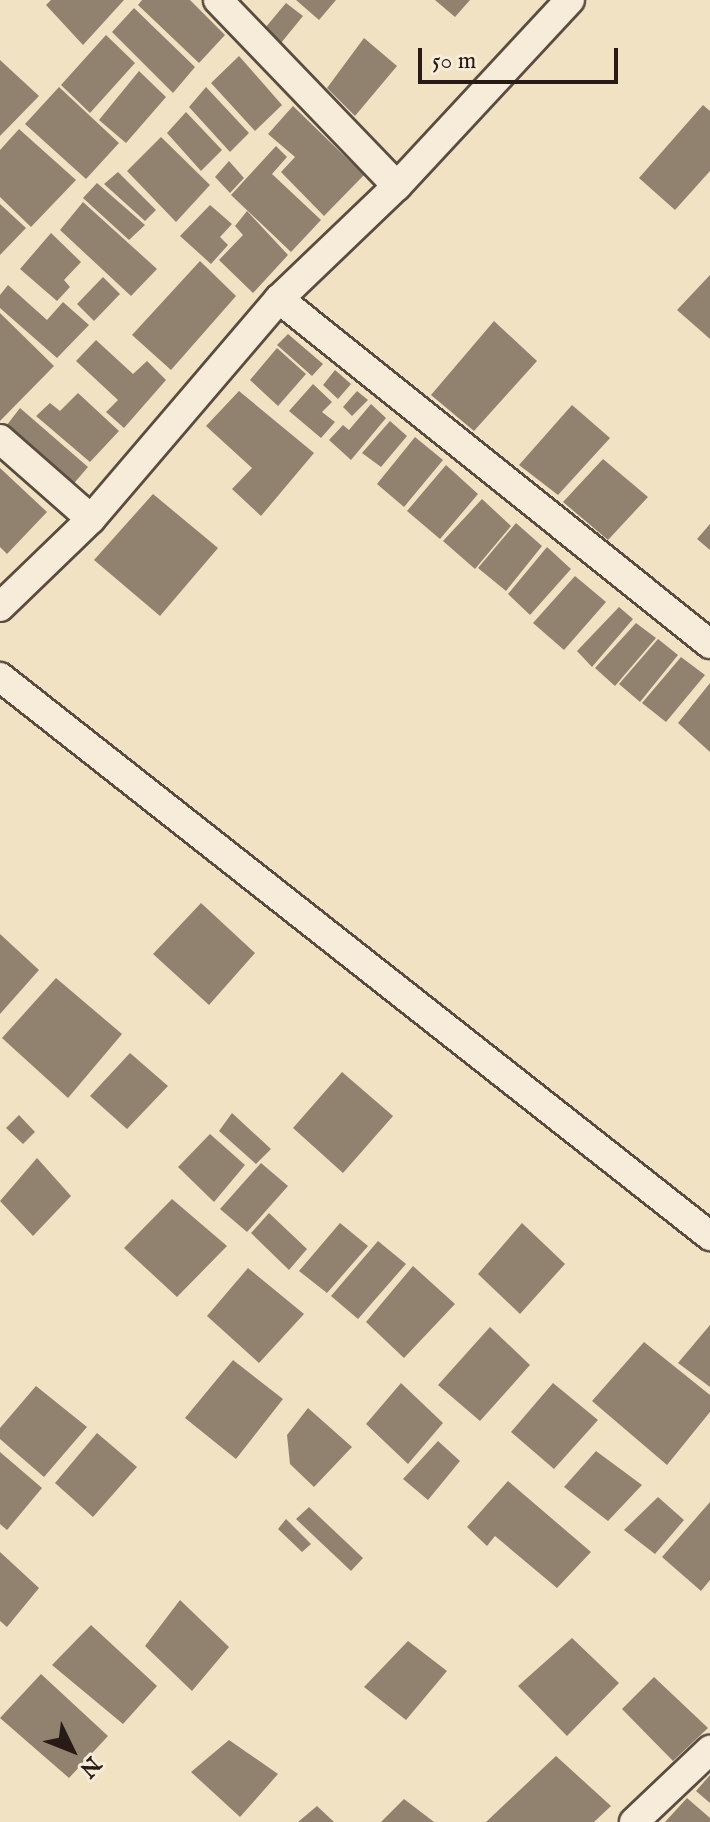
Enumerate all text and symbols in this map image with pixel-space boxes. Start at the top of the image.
scale bar [422,32,622,82]
text: 50 m [432,46,476,77]
north arrow [32,1710,112,1790]
text: N [73,1750,106,1783]

